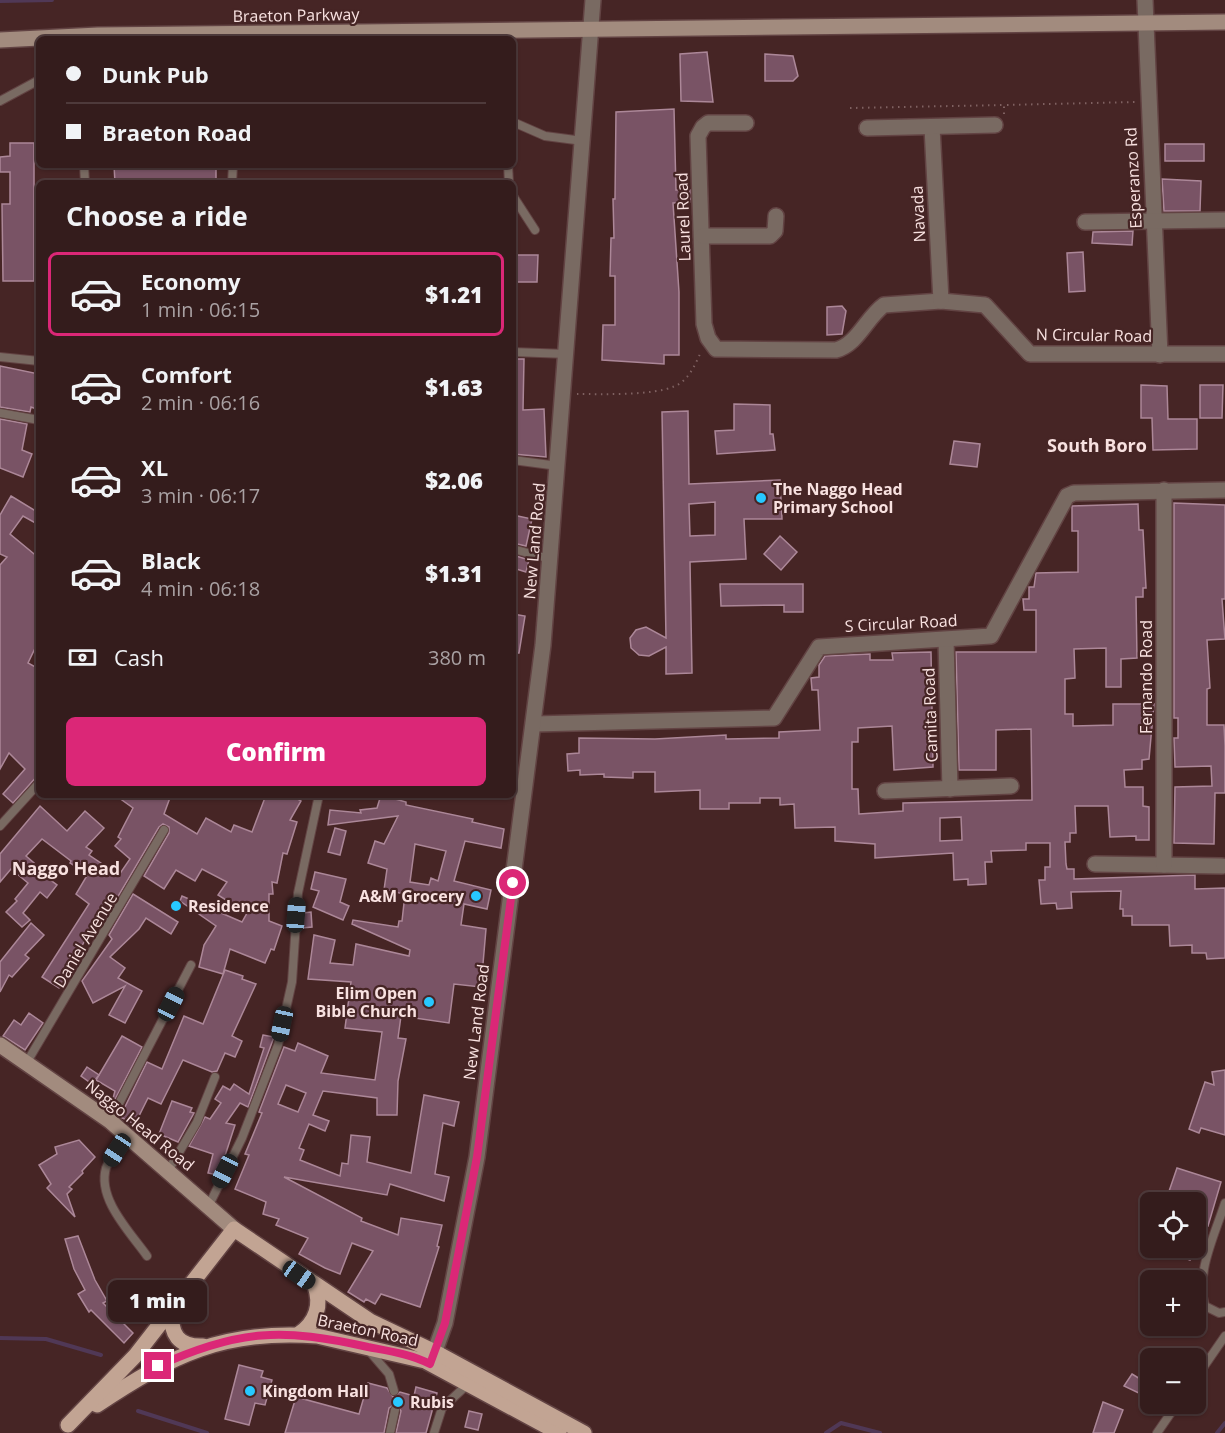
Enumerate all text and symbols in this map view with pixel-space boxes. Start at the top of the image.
street label: Braeton Parkway [232,3,361,27]
text: Dunk Pub [102,59,209,89]
text: Braeton Road [102,117,252,147]
street label: Esperanzo Rd [1119,127,1147,229]
street label: Laurel Road [670,172,696,262]
street label: Navada [906,185,930,243]
text: Choose a ride [66,197,248,234]
text: Economy [141,266,240,296]
icon: car [69,267,123,321]
text: $1.21 [425,279,483,309]
text: 1 min · 06:15 [141,296,260,323]
street label: N Circular Road [1036,323,1152,347]
text: Comfort [141,359,232,389]
icon: car [69,360,123,414]
text: $1.63 [425,372,483,402]
text: 2 min · 06:16 [141,389,260,416]
district label: South Boro [1047,433,1147,457]
text: XL [141,452,168,482]
icon: car [69,453,123,507]
text: $2.06 [425,465,483,495]
place label: The Naggo Head Primary School [773,478,903,518]
text: 3 min · 06:17 [141,482,260,509]
street label: New Land Road [518,482,550,600]
marker: The Naggo Head Primary School [754,491,768,505]
text: Black [141,545,201,575]
icon: car [69,546,123,600]
text: $1.31 [425,558,483,588]
text: 4 min · 06:18 [141,575,260,602]
street label: S Circular Road [844,609,958,637]
street label: Fernando Road [1135,620,1157,734]
icon: cash [66,641,99,674]
text: Cash [114,642,164,672]
text: 380 m [428,644,486,671]
street label: Camita Road [917,667,943,763]
button: Confirm [66,717,486,786]
district label: Naggo Head [12,856,120,880]
route start [499,869,526,896]
place label: A&M Grocery [359,885,465,907]
street label: Daniel Avenue [48,888,122,992]
marker: A&M Grocery [469,889,483,903]
place label: Residence [188,895,269,917]
car [286,896,306,934]
marker: Residence [169,899,183,913]
street label: New Land Road [458,963,494,1081]
place label: Elim Open Bible Church [316,982,417,1022]
car [155,984,187,1024]
marker: Elim Open Bible Church [422,995,436,1009]
car [269,1005,295,1043]
street label: Naggo Head Road [81,1074,199,1176]
car [100,1130,134,1170]
car [209,1151,241,1191]
map controls [1140,1192,1206,1414]
button: locate [1140,1192,1206,1258]
car [279,1257,319,1293]
button: + [1140,1270,1206,1336]
callout: 1 min [108,1279,207,1321]
text: 1 min [129,1287,186,1314]
street label: Braeton Road [316,1309,420,1351]
button: − [1140,1348,1206,1414]
route end [144,1352,171,1379]
place label: Kingdom Hall [262,1380,369,1402]
marker: Kingdom Hall [243,1384,257,1398]
place label: Rubis [410,1391,454,1413]
marker: Rubis [391,1395,405,1409]

